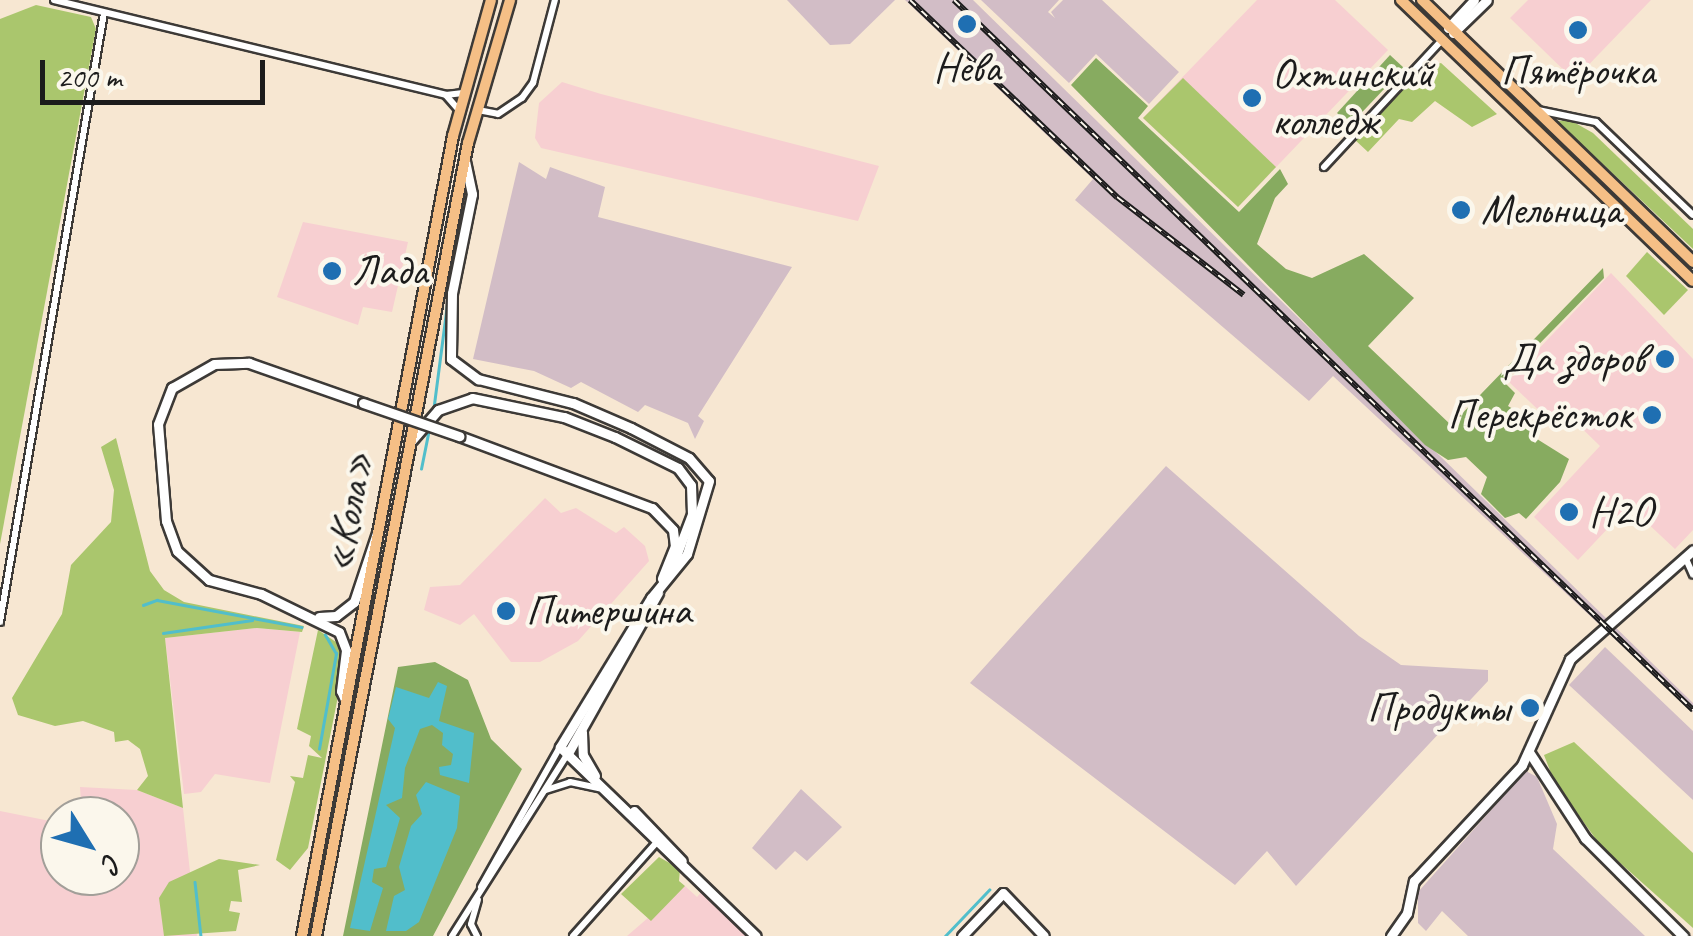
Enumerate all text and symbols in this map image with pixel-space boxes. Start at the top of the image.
marker: Нева [954,11,980,37]
marker: Пятёрочка [1567,19,1589,41]
scale bar [45,40,270,102]
place label: Нева [934,43,1000,93]
place label: Пятёрочка [1501,46,1655,96]
place label: Охтинский колледж [1272,49,1434,148]
text: 200 m [57,58,122,96]
marker: Охтинский колледж [1241,87,1263,109]
place label: Мельница [1481,185,1621,235]
marker: Мельница [1450,199,1472,221]
place label: Лада [352,246,427,296]
marker: Лада [321,260,343,282]
place label: Да здоров [1503,334,1645,384]
marker: Да здоров [1654,348,1676,370]
place label: Перекрёсток [1448,390,1632,440]
marker: Перекрёсток [1641,404,1663,426]
street label: «Кола» [313,448,385,576]
place label: H2O [1589,487,1652,537]
marker: H2O [1558,501,1580,523]
place label: Питершина [526,586,691,636]
marker: Питершина [495,600,517,622]
place label: Продукты [1367,683,1510,733]
marker: Продукты [1519,697,1541,719]
north arrow [40,796,140,896]
text: С [95,847,131,879]

